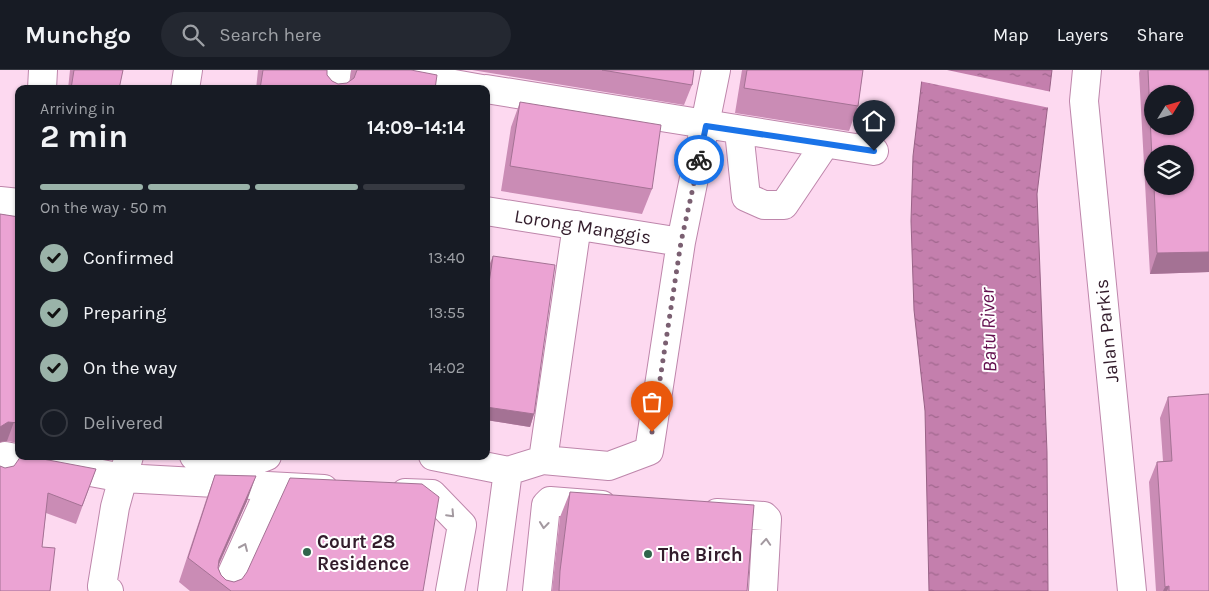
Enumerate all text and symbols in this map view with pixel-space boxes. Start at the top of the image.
search box [161,12,511,57]
text: Munchgo [25,21,131,49]
icon: search [179,21,207,49]
text: Search here [219,24,321,46]
text: Map [993,24,1029,46]
text: Layers [1057,24,1109,46]
text: Share [1137,24,1184,46]
north arrow [1144,85,1194,135]
map controls [1144,85,1194,195]
text: Arriving in [40,99,115,118]
pin [853,100,895,151]
icon: home [860,107,888,135]
text: 14:09–14:14 [367,117,465,139]
text: 2 min [40,118,128,155]
courier [674,135,724,185]
button: layers [1144,145,1194,195]
icon: bike [685,146,713,174]
text: On the way · 50 m [40,198,167,217]
street label: Lorong Manggis [513,205,653,249]
icon: check [40,244,68,272]
text: Confirmed [83,247,174,269]
text: 13:40 [428,248,465,267]
street label: Jalan Parkis [1091,278,1123,384]
water label: Batu River [975,286,1001,373]
icon: check [40,299,68,327]
text: Preparing [83,302,166,324]
text: 13:55 [429,303,465,322]
icon: check [40,354,68,382]
text: On the way [83,357,177,379]
text: 14:02 [428,358,465,377]
pin [631,381,673,432]
icon: bag [638,388,666,416]
text: Delivered [83,412,163,434]
one-way arrow [445,508,454,517]
one-way arrow [539,521,550,529]
place label: Court 28 Residence [317,531,409,575]
one-way arrow [760,538,771,546]
one-way arrow [238,543,248,552]
place label: The Birch [658,544,743,566]
marker: Court 28 Residence [301,546,313,558]
marker: The Birch [642,548,654,560]

